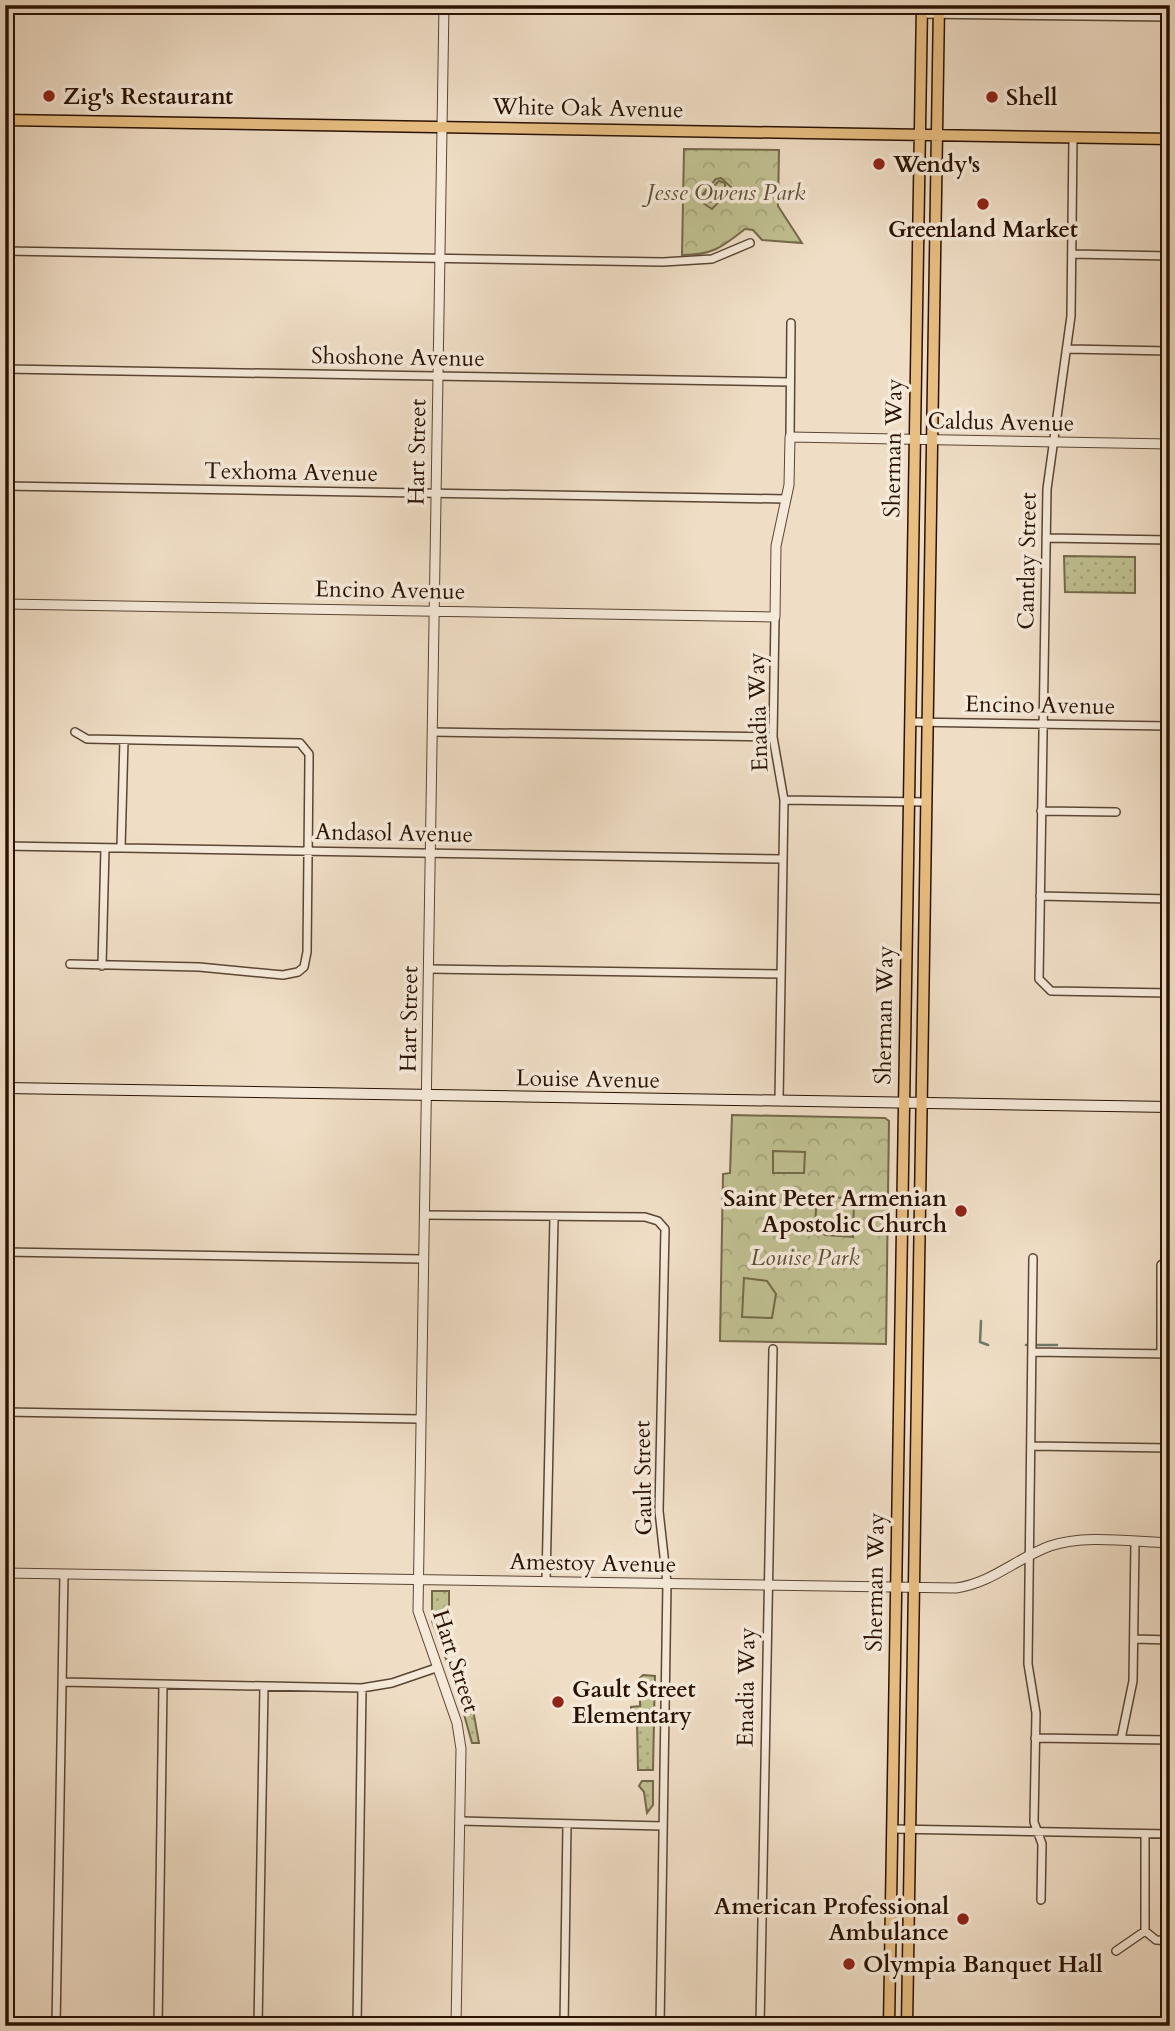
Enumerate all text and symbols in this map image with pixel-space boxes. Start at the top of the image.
place label: Zig's Restaurant [63,81,233,112]
place label: Shell [1006,82,1058,113]
marker: Zig's Restaurant [41,88,57,104]
marker: Shell [984,89,1000,105]
street label: White Oak Avenue [491,91,684,125]
place label: Wendy's [892,149,980,180]
marker: Wendy's [871,156,887,172]
park label: Jesse Owens Park [642,177,806,208]
marker: Greenland Market [975,196,991,212]
place label: Greenland Market [888,214,1078,245]
street label: Shoshone Avenue [311,340,485,374]
street label: Sherman Way [876,378,910,518]
street label: Hart Street [401,399,433,505]
street label: Caldus Avenue [927,405,1075,439]
street label: Texhoma Avenue [204,455,378,489]
street label: Cantlay Street [1010,492,1044,630]
street label: Encino Avenue [314,573,466,607]
street label: Enadia Way [740,652,776,772]
street label: Encino Avenue [964,688,1116,722]
street label: Andasol Avenue [315,816,473,850]
street label: Sherman Way [867,945,901,1085]
street label: Hart Street [393,966,425,1072]
street label: Louise Avenue [516,1062,660,1096]
place label: Saint Peter Armenian Apostolic Church [723,1183,947,1240]
marker: Saint Peter Armenian Apostolic Church [953,1203,969,1219]
park label: Louise Park [750,1242,860,1273]
street label: Gault Street [626,1420,660,1536]
street label: Sherman Way [858,1512,892,1652]
street label: Amestoy Avenue [509,1546,677,1580]
street label: Hart Street [425,1606,487,1716]
street label: Enadia Way [729,1627,763,1747]
place label: Gault Street Elementary [572,1674,696,1731]
marker: Gault Street Elementary [550,1694,566,1710]
place label: American Professional Ambulance [714,1891,949,1948]
marker: American Professional Ambulance [955,1911,971,1927]
place label: Olympia Banquet Hall [863,1949,1103,1980]
marker: Olympia Banquet Hall [841,1956,857,1972]

